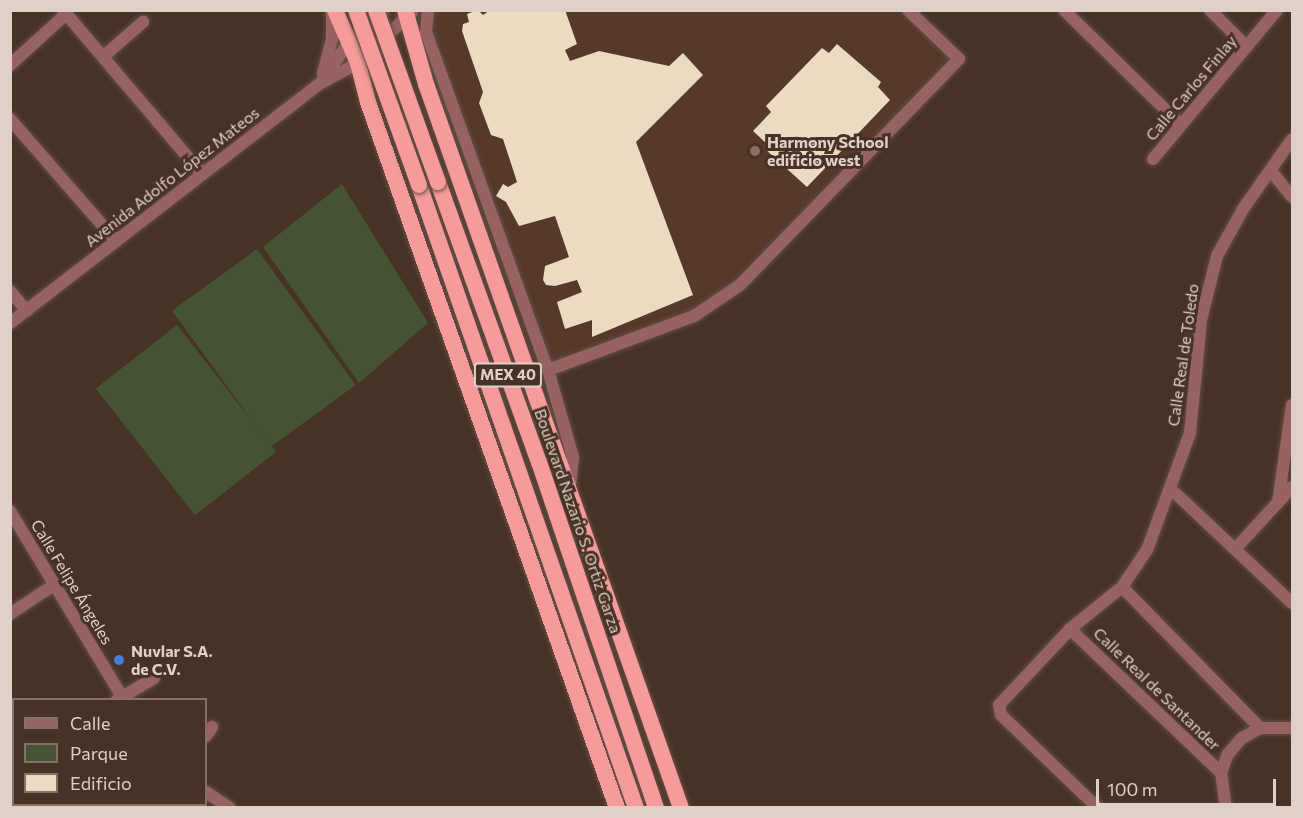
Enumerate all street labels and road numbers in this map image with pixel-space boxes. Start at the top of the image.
street label: Calle Carlos Finlay [1141,31,1241,145]
street label: Avenida Adolfo López Mateos [81,103,263,251]
street label: Calle Real de Toledo [1163,283,1203,427]
road number: MEX 40 [474,363,542,387]
street label: Boulevard Nazario S. Ortiz Garza [531,406,625,636]
street label: Calle Felipe Ángeles [27,516,117,648]
street label: Calle Real de Santander [1090,623,1224,755]

